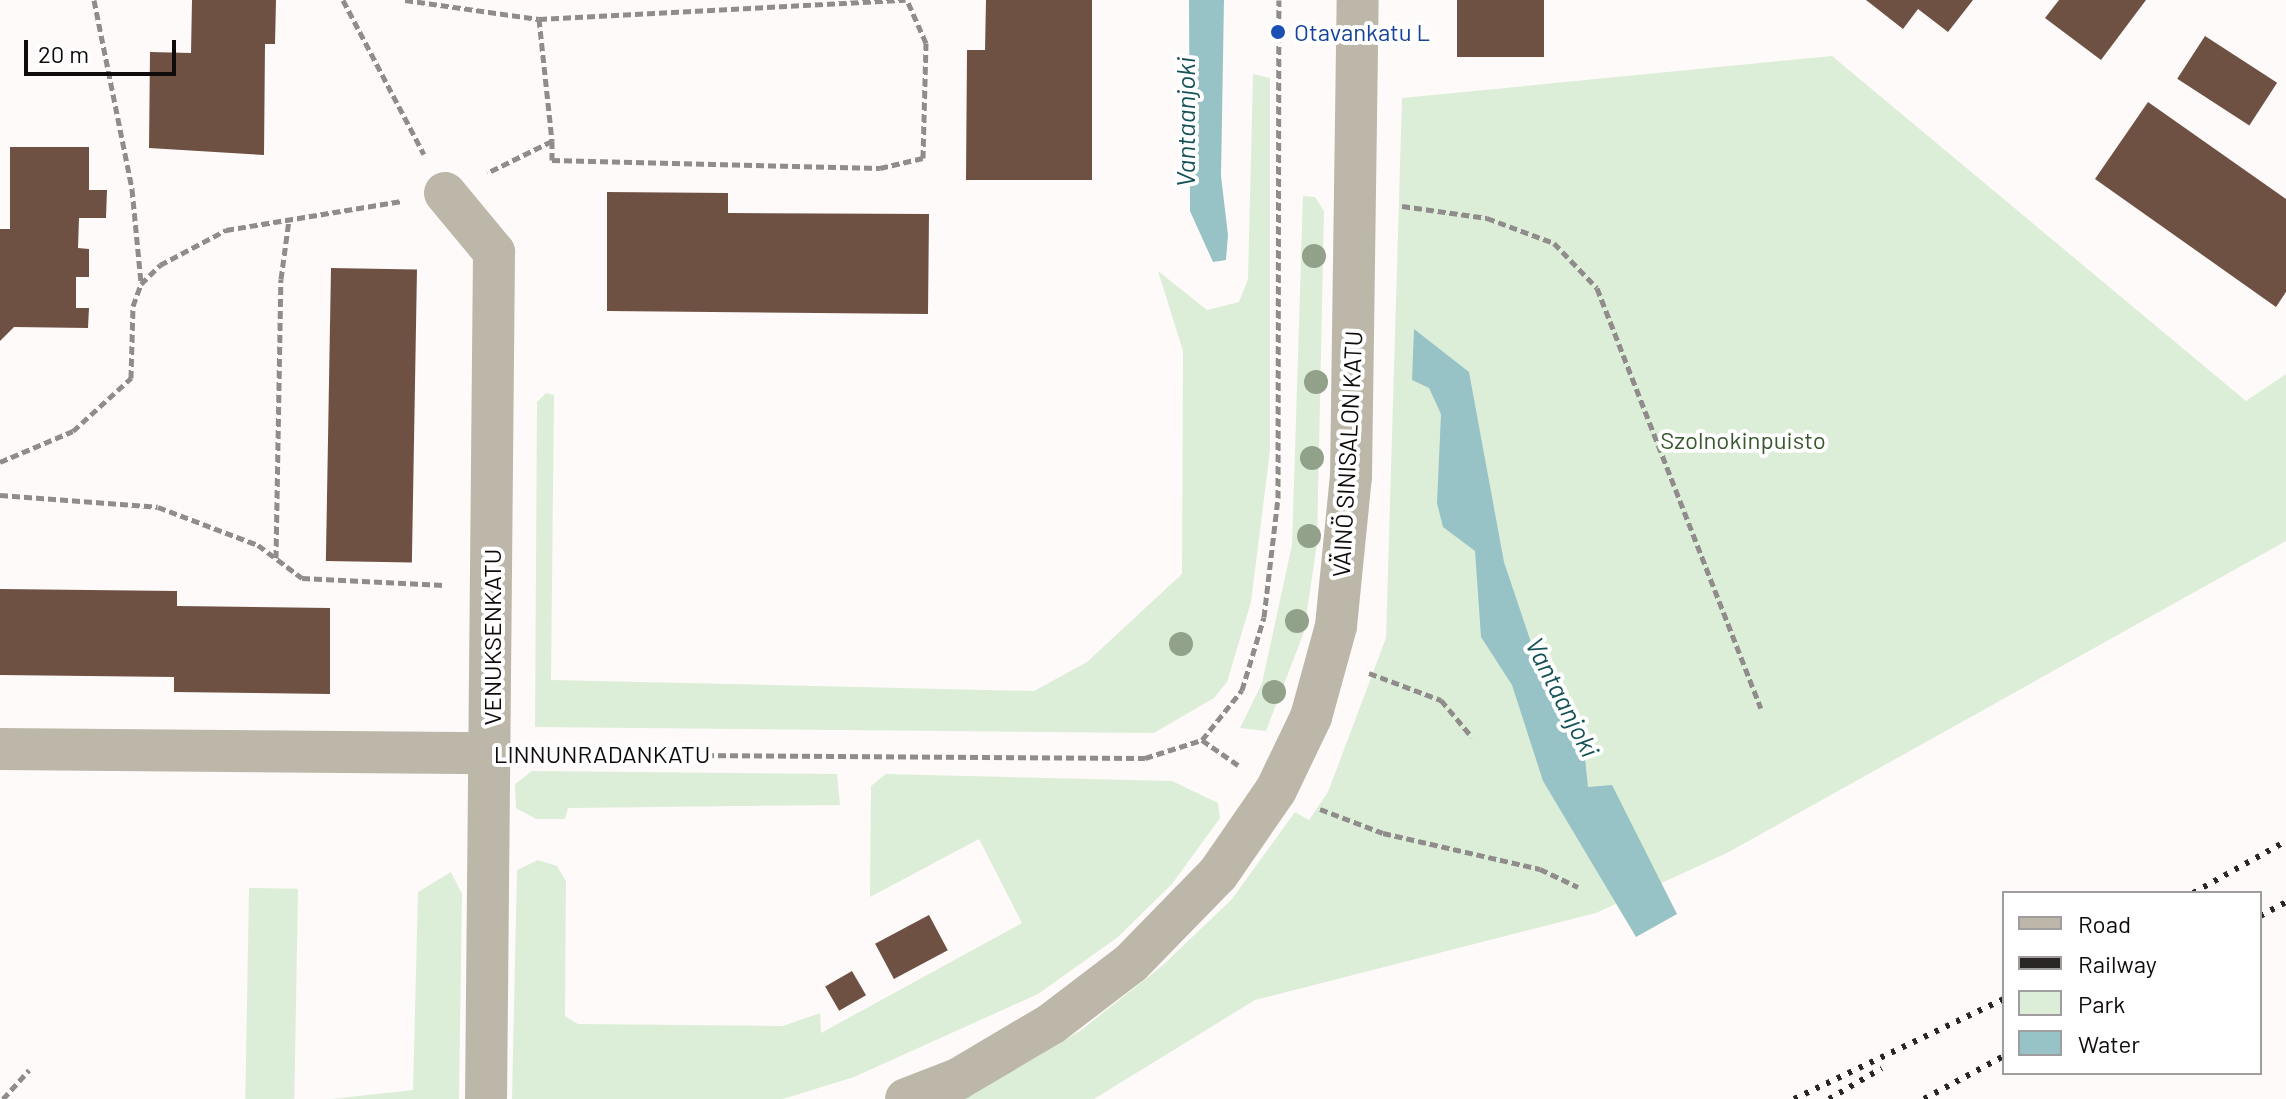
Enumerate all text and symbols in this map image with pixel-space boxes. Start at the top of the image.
place label: Otavankatu L [1294,18,1430,46]
marker: Otavankatu L [1269,23,1287,41]
scale bar [28,24,180,74]
text: 20 m [38,39,89,68]
water label: Vantaanjoki [1169,57,1201,187]
street label: VÄINÖ SINISALON KATU [1326,330,1368,578]
park label: Szolnokinpuisto [1660,426,1826,454]
street label: VENUKSENKATU [478,549,506,725]
water label: Vantaanjoki [1520,632,1606,762]
street label: LINNUNRADANKATU [494,740,710,768]
legend [2002,891,2262,1075]
text: Road [2078,909,2131,938]
text: Railway [2078,949,2157,978]
text: Park [2078,989,2125,1018]
text: Water [2078,1029,2140,1058]

